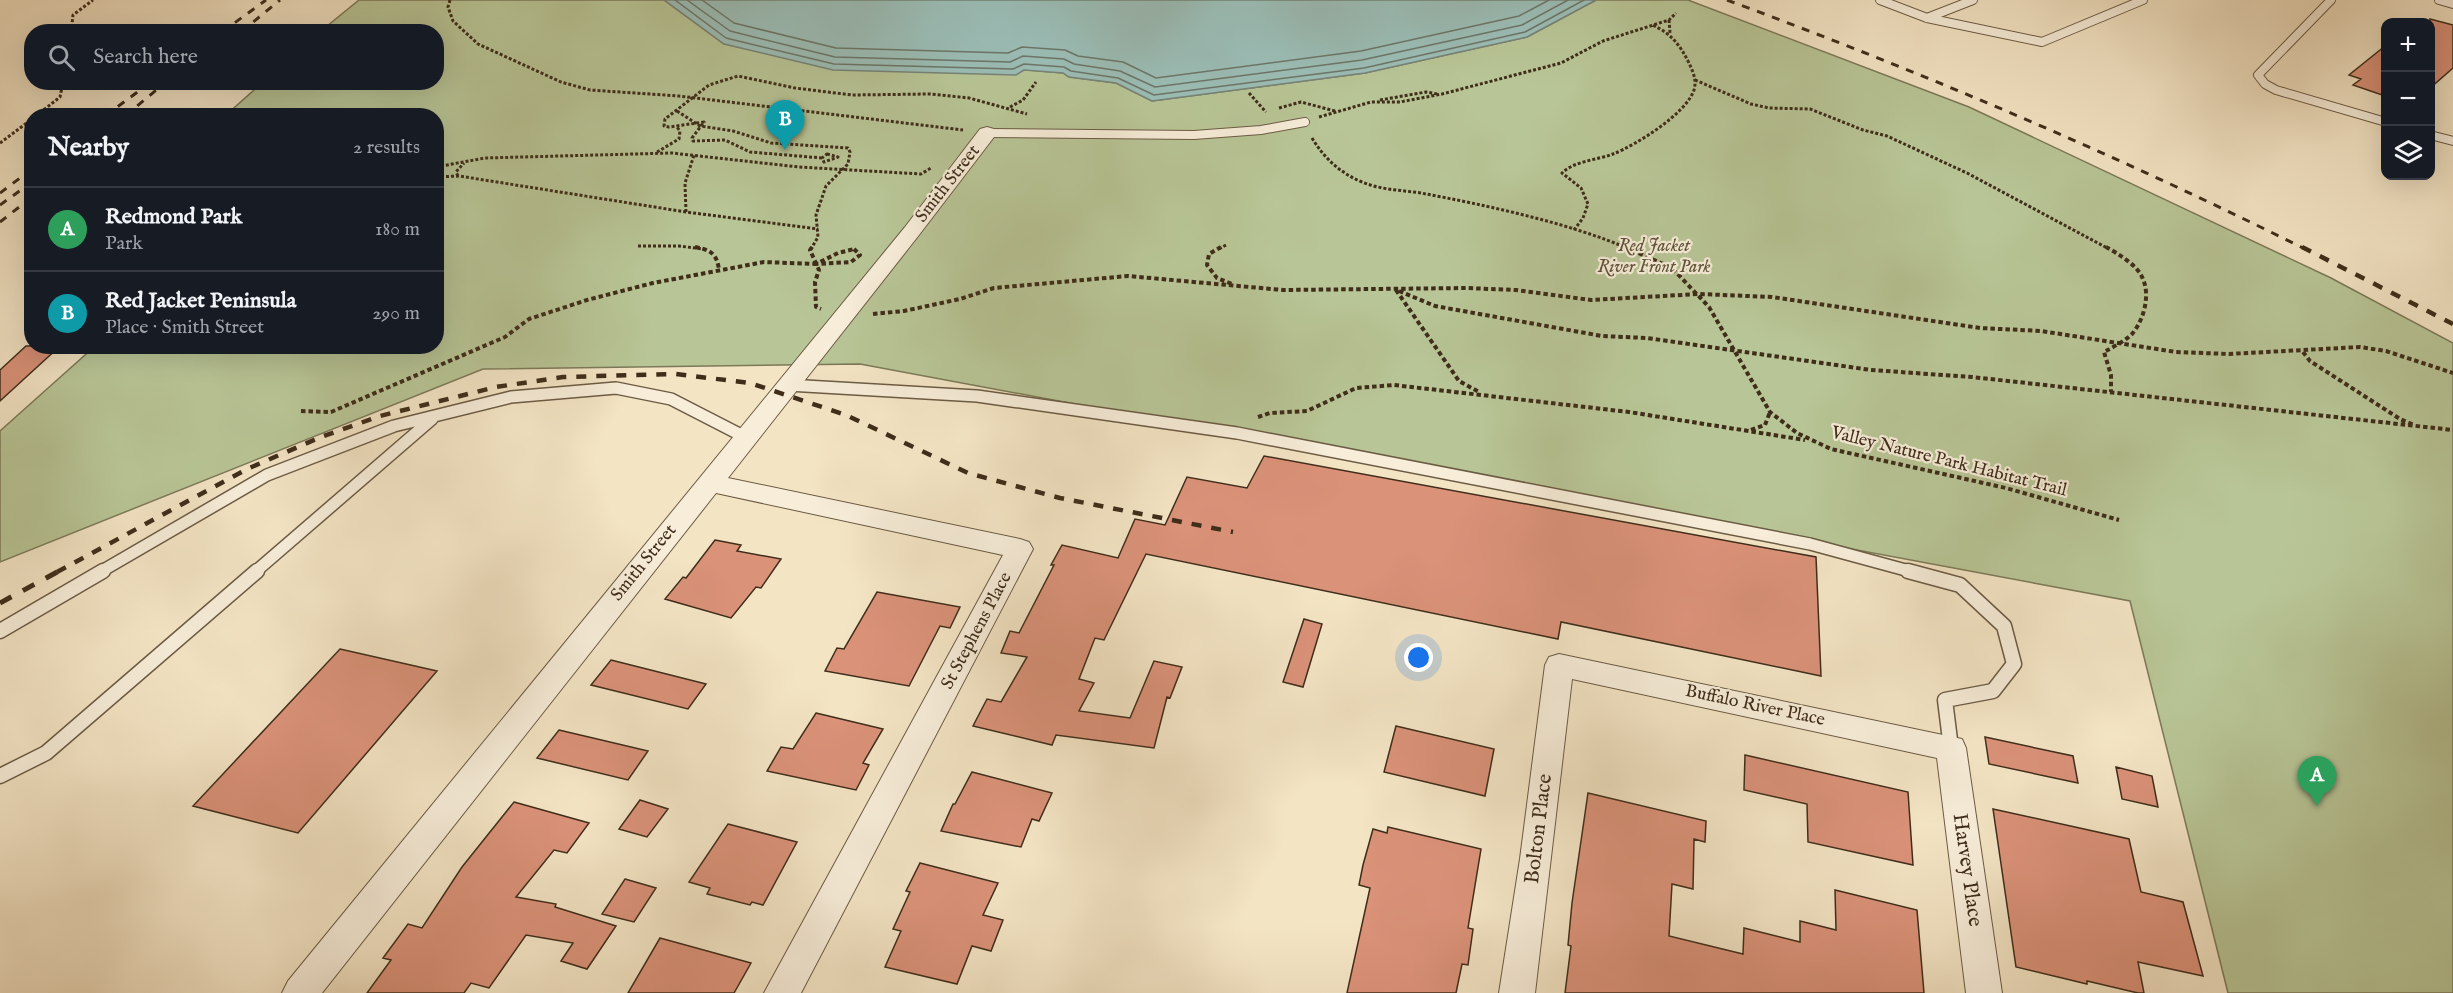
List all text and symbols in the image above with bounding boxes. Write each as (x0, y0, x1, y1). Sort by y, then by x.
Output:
map controls (2381, 18, 2435, 180)
button: + (2381, 18, 2435, 72)
search box (24, 24, 444, 90)
icon: search (45, 41, 78, 74)
text: Search here (93, 43, 198, 71)
button: − (2381, 72, 2435, 126)
pin: B (766, 100, 804, 150)
button: layers (2381, 126, 2435, 180)
text: Nearby (48, 131, 129, 164)
text: 2 results (353, 135, 420, 160)
street label: Smith Street (911, 141, 985, 227)
text: Redmond Park (105, 203, 242, 231)
text: A (61, 217, 74, 242)
text: 180 m (375, 217, 420, 242)
text: Park (105, 231, 143, 256)
park label: Red Jacket River Front Park (1597, 235, 1711, 279)
text: Red Jacket Peninsula (105, 287, 296, 315)
text: B (61, 301, 74, 326)
text: 290 m (372, 301, 420, 326)
text: Place · Smith Street (105, 315, 264, 340)
street label: Valley Nature Park Habitat Trail (1828, 421, 2069, 502)
street label: Smith Street (606, 520, 682, 606)
street label: St Stephens Place (936, 568, 1018, 694)
your location (1404, 643, 1433, 672)
street label: Buffalo River Place (1683, 680, 1827, 732)
pin: A (2298, 756, 2336, 806)
street label: Bolton Place (1519, 772, 1559, 886)
street label: Harvey Place (1946, 812, 1988, 929)

